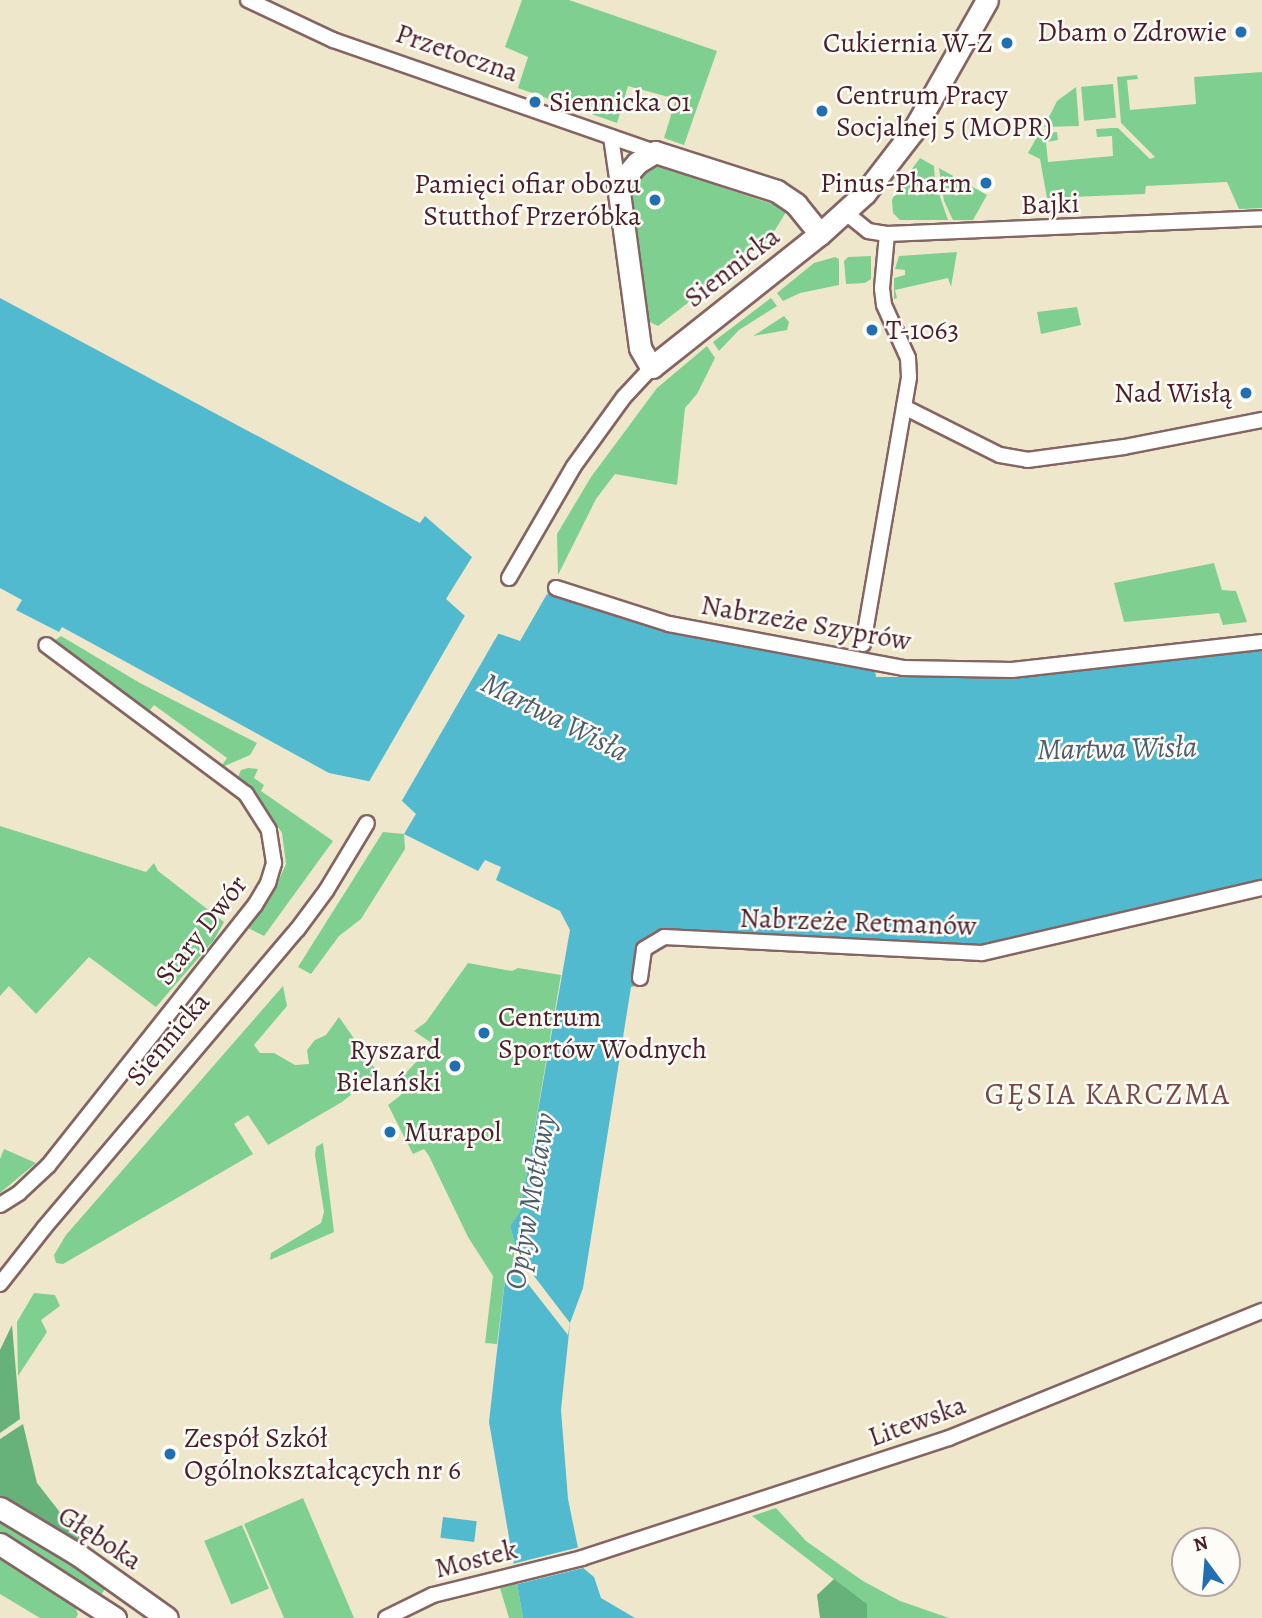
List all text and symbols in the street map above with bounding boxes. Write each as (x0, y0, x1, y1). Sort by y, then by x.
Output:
place label: Dbam o Zdrowie (1037, 15, 1227, 49)
street label: Przetoczna (391, 16, 523, 90)
marker: Dbam o Zdrowie (1233, 24, 1249, 40)
place label: Cukiernia W-Z (823, 26, 993, 60)
marker: Cukiernia W-Z (999, 35, 1015, 51)
place label: Centrum Pracy Socjalnej 5 (MOPR) (836, 78, 1052, 144)
place label: Siennicka 01 (549, 85, 691, 119)
marker: Siennicka 01 (527, 94, 543, 110)
marker: Centrum Pracy Socjalnej 5 (MOPR) (814, 103, 830, 119)
place label: Pinus-Pharm (820, 166, 972, 200)
place label: Pamięci ofiar obozu Stutthof Przeróbka (414, 167, 641, 233)
marker: Pinus-Pharm (978, 175, 994, 191)
street label: Bajki (1020, 186, 1080, 222)
marker: Pamięci ofiar obozu Stutthof Przeróbka (647, 192, 663, 208)
street label: Siennicka (678, 219, 786, 315)
place label: T-1063 (886, 313, 959, 347)
marker: T-1063 (864, 322, 880, 338)
place label: Nad Wisłą (1114, 376, 1232, 410)
marker: Nad Wisłą (1238, 385, 1254, 401)
street label: Nabrzeże Szyprów (698, 588, 914, 658)
water label: Martwa Wisła (476, 665, 634, 769)
water label: Martwa Wisła (1037, 729, 1197, 767)
street label: Stary Dwór (148, 868, 254, 992)
street label: Nabrzeże Retmanów (739, 901, 977, 943)
street label: Siennicka (119, 985, 217, 1093)
place label: Centrum Sportów Wodnych (498, 1000, 707, 1066)
marker: Centrum Sportów Wodnych (476, 1025, 492, 1041)
place label: Ryszard Bielański (335, 1033, 441, 1099)
marker: Ryszard Bielański (447, 1058, 463, 1074)
district label: GĘSIA KARCZMA (986, 1076, 1230, 1112)
water label: Opływ Motławy (497, 1110, 563, 1292)
place label: Murapol (404, 1115, 501, 1149)
marker: Murapol (382, 1124, 398, 1140)
street label: Litewska (864, 1388, 970, 1454)
place label: Zespół Szkół Ogólnokształcących nr 6 (184, 1421, 461, 1487)
marker: Zespół Szkół Ogólnokształcących nr 6 (162, 1446, 178, 1462)
street label: Głęboka (52, 1499, 148, 1577)
north arrow (1171, 1527, 1241, 1597)
text: N (1191, 1529, 1211, 1558)
street label: Mostek (431, 1533, 521, 1585)

